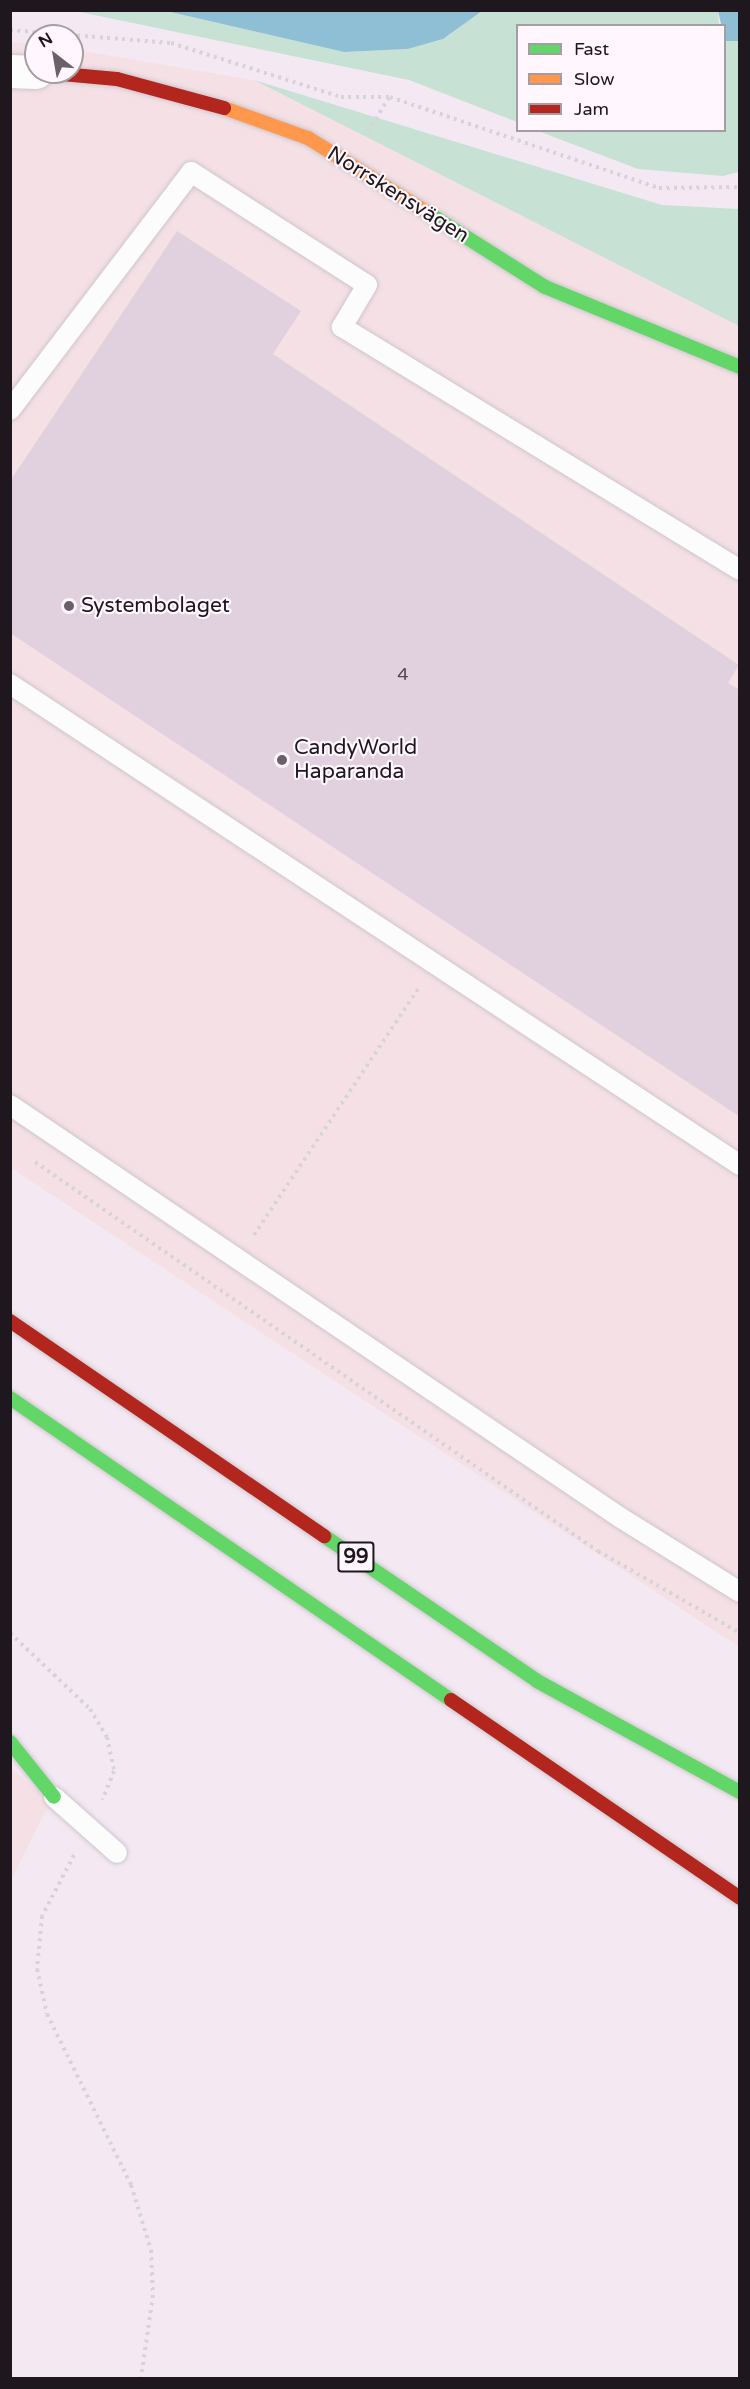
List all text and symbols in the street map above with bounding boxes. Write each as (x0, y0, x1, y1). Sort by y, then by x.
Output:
north arrow (24, 24, 84, 84)
legend (516, 24, 726, 132)
text: N (35, 28, 56, 52)
text: Fast (574, 38, 609, 60)
text: Slow (574, 68, 615, 90)
text: Jam (574, 98, 609, 120)
street label: Norrskensvägen (323, 141, 473, 249)
place label: Systembolaget (81, 593, 230, 619)
marker: Systembolaget (62, 599, 76, 613)
house number: 4 (397, 663, 409, 685)
place label: CandyWorld Haparanda (294, 735, 417, 785)
marker: CandyWorld Haparanda (275, 753, 289, 767)
road number: 99 (336, 1540, 376, 1574)

